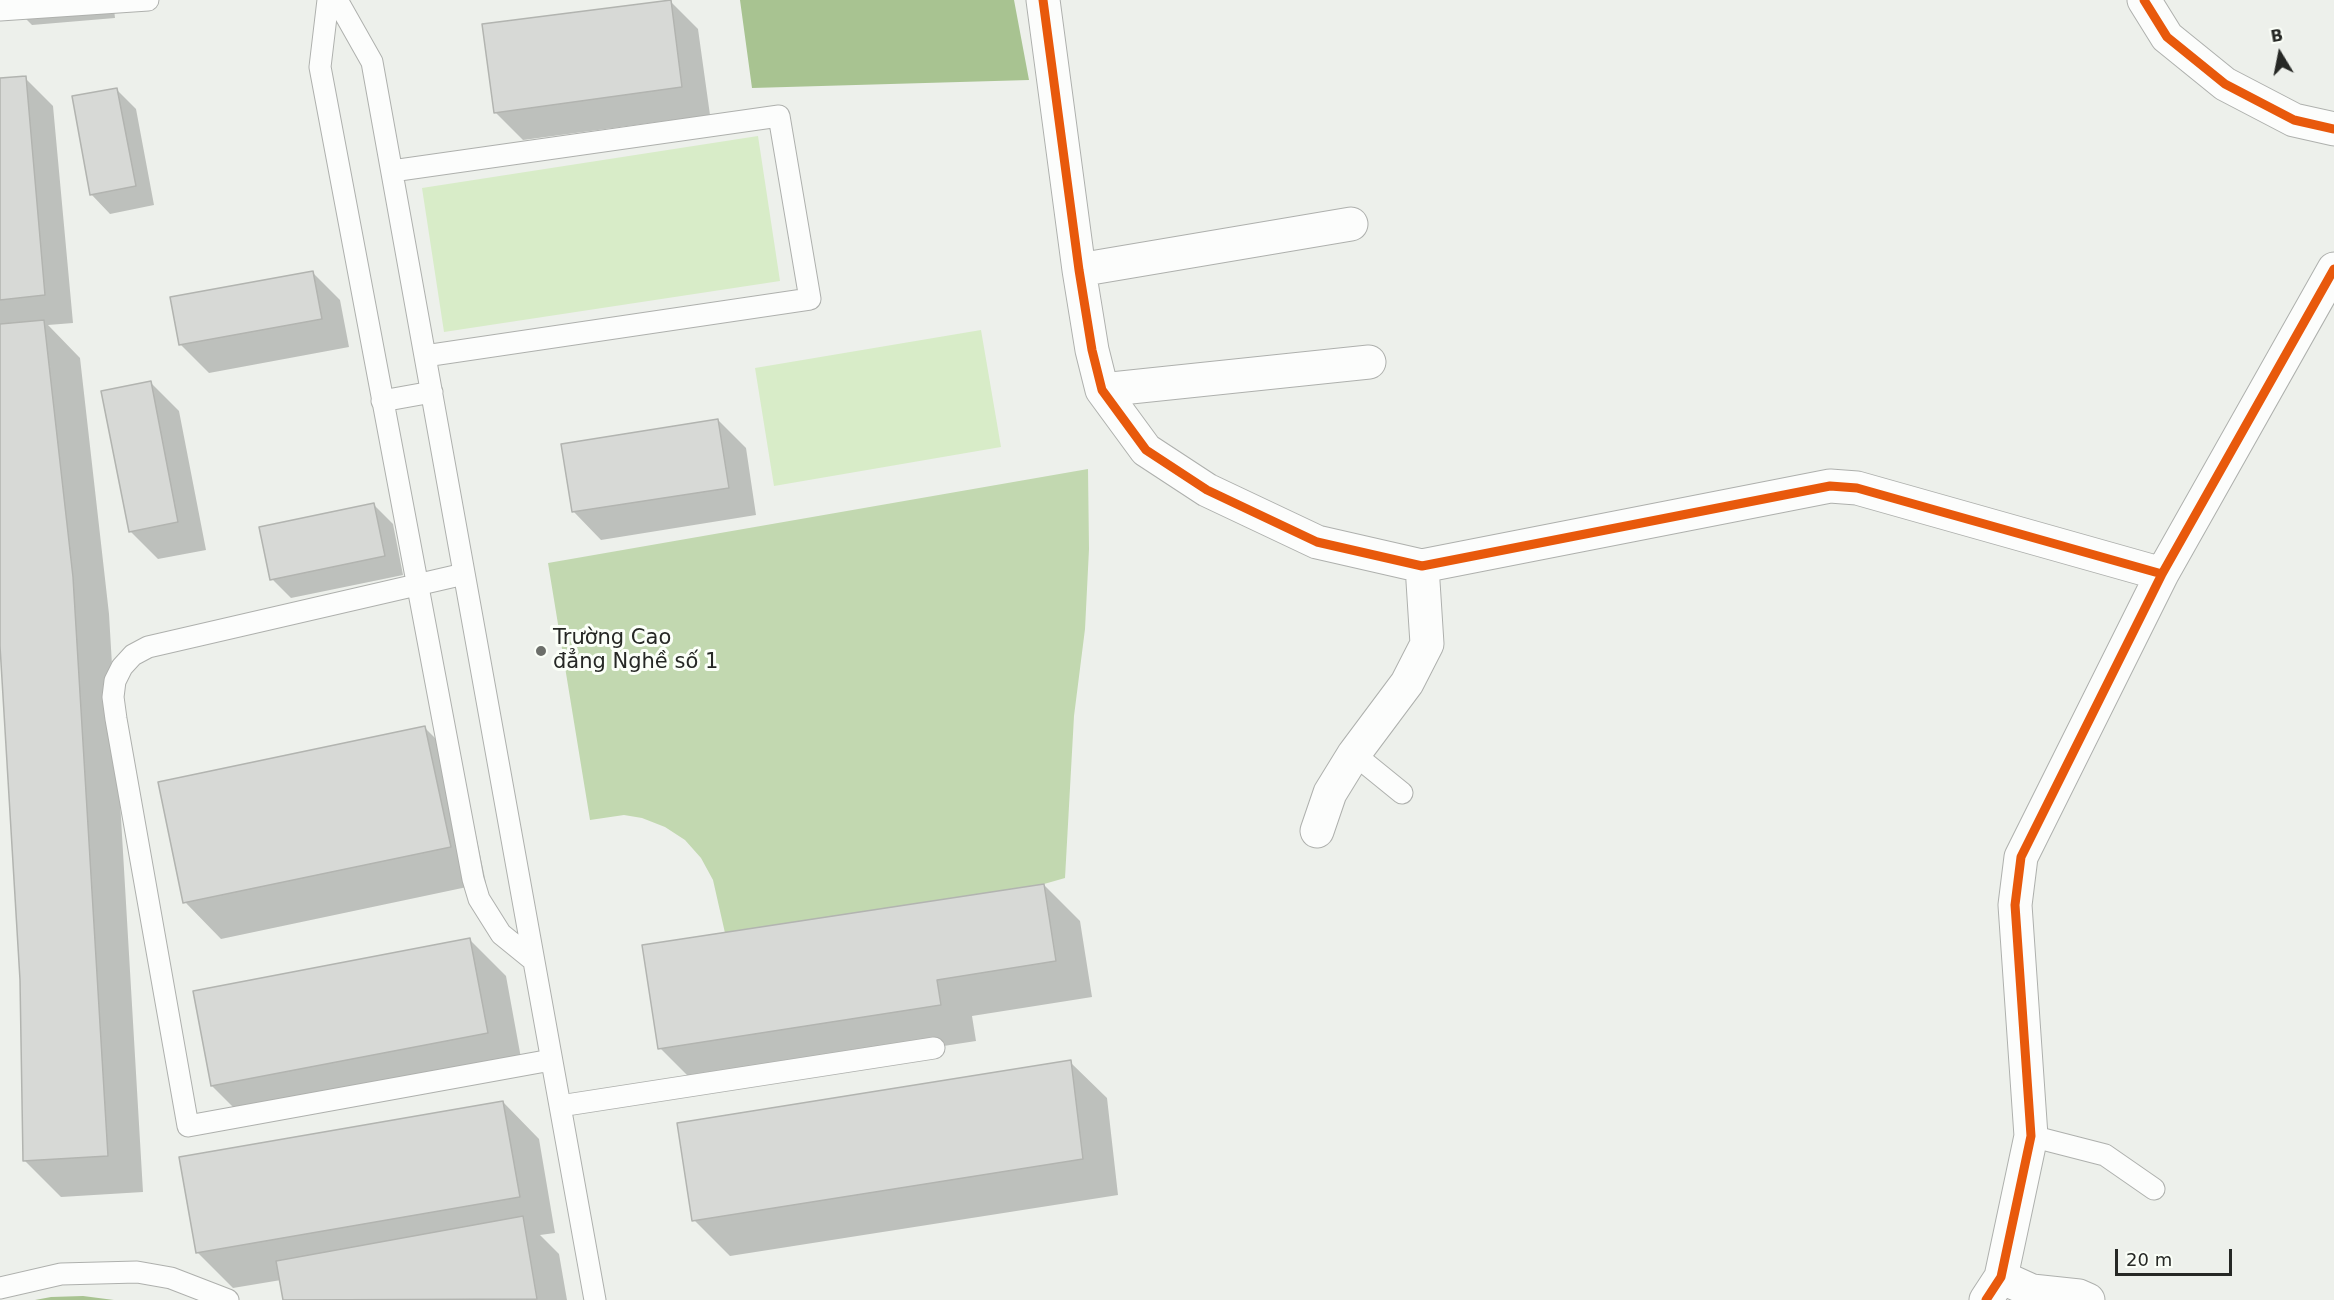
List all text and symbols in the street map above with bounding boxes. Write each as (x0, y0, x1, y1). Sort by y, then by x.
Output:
north arrow (2250, 24, 2310, 84)
text: B (2269, 25, 2284, 46)
place label: Trường Cao đẳng Nghề số 1 (553, 626, 718, 676)
marker: Trường Cao đẳng Nghề số 1 (534, 644, 548, 658)
scale bar (2118, 1237, 2235, 1275)
text: 20 m (2126, 1249, 2172, 1270)

